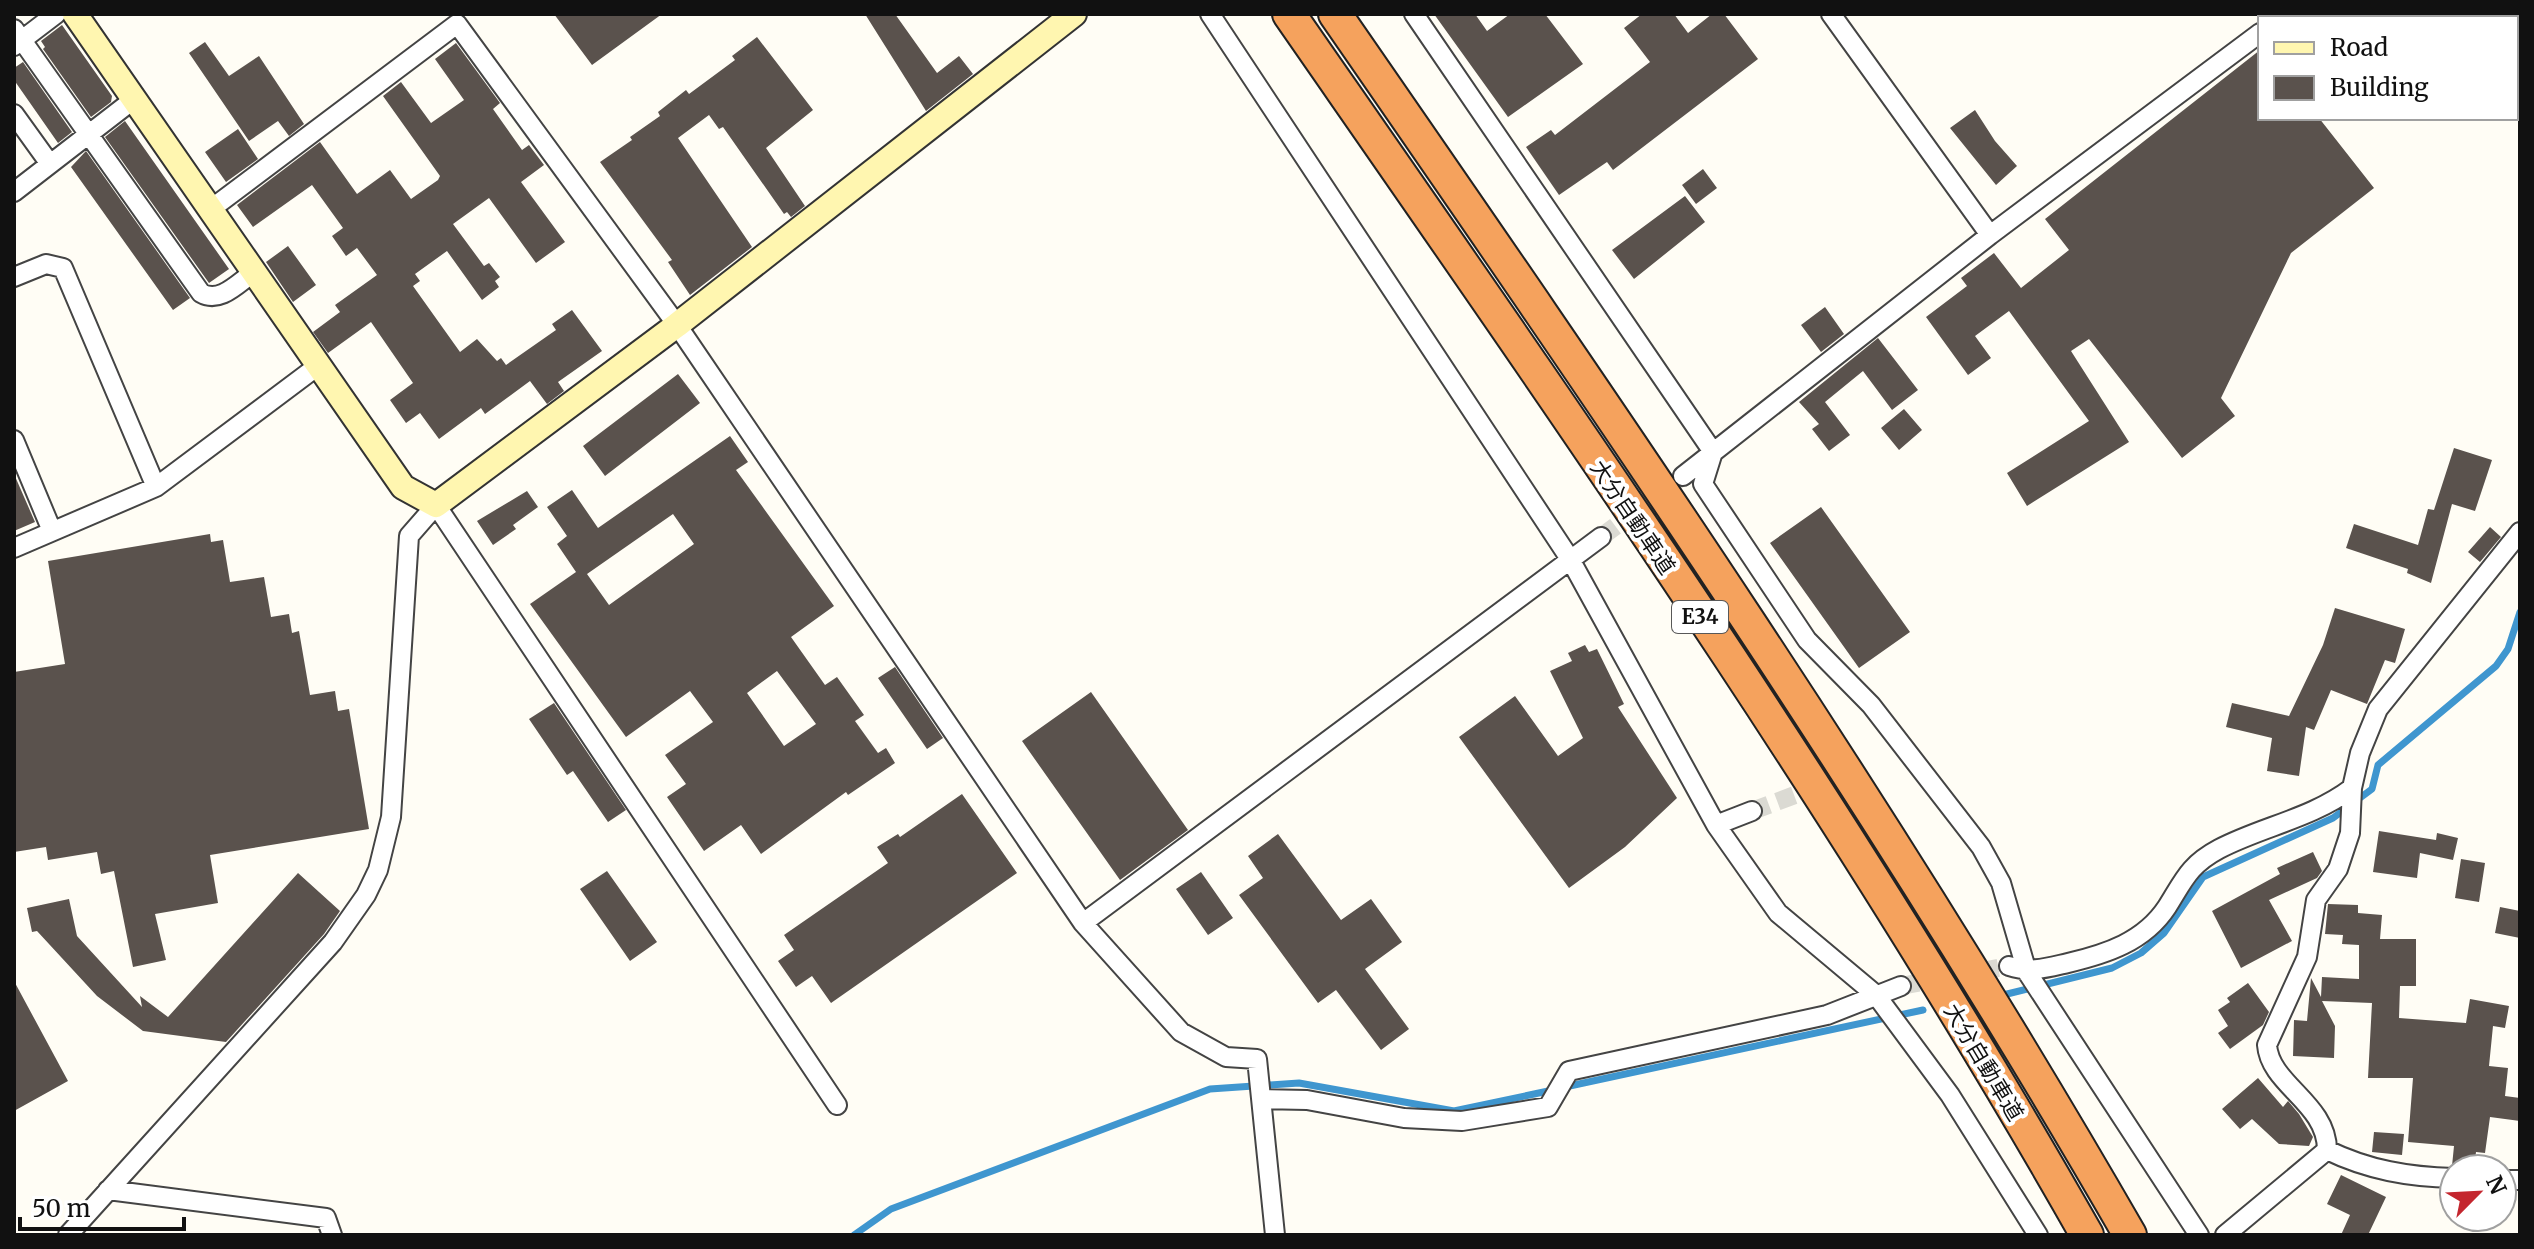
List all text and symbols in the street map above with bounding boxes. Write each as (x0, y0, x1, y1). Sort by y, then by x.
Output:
legend (2258, 16, 2518, 120)
text: Road (2330, 32, 2388, 63)
text: Building (2330, 72, 2429, 103)
street label: 大分自動車道 (1584, 454, 1682, 580)
road number: E34 (1672, 601, 1728, 633)
street label: 大分自動車道 (1938, 998, 2030, 1126)
north arrow (2438, 1153, 2518, 1233)
text: N (2480, 1171, 2513, 1199)
scale bar (20, 1181, 184, 1231)
text: 50 m (32, 1193, 91, 1224)

